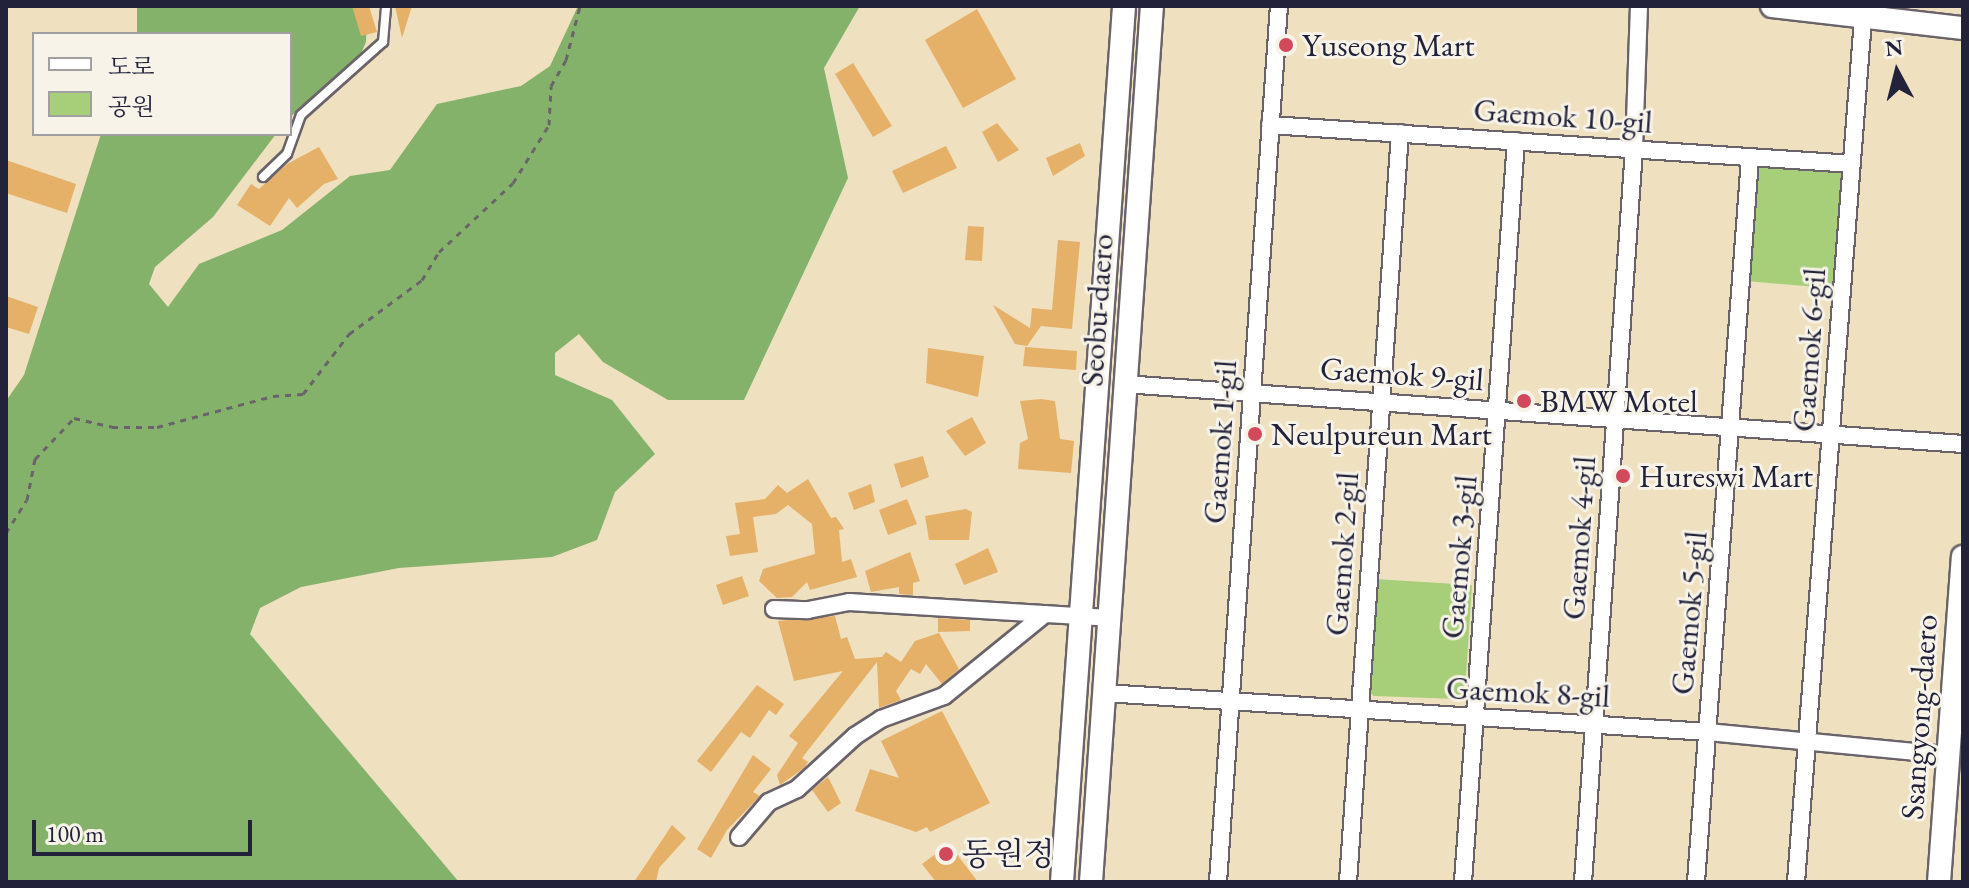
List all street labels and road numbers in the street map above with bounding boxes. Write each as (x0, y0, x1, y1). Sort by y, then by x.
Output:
street label: Gaemok 10-gil (1472, 91, 1654, 141)
street label: Seobu-daero (1073, 232, 1121, 388)
street label: Gaemok 6-gil (1784, 267, 1834, 433)
street label: Gaemok 9-gil (1319, 349, 1485, 399)
street label: Gaemok 1-gil (1195, 359, 1245, 525)
street label: Gaemok 4-gil (1554, 455, 1604, 621)
street label: Gaemok 2-gil (1317, 471, 1367, 637)
street label: Gaemok 3-gil (1433, 474, 1485, 640)
street label: Gaemok 5-gil (1663, 530, 1715, 696)
street label: Ssangyong-daero (1893, 613, 1945, 821)
street label: Gaemok 8-gil (1445, 669, 1611, 715)

